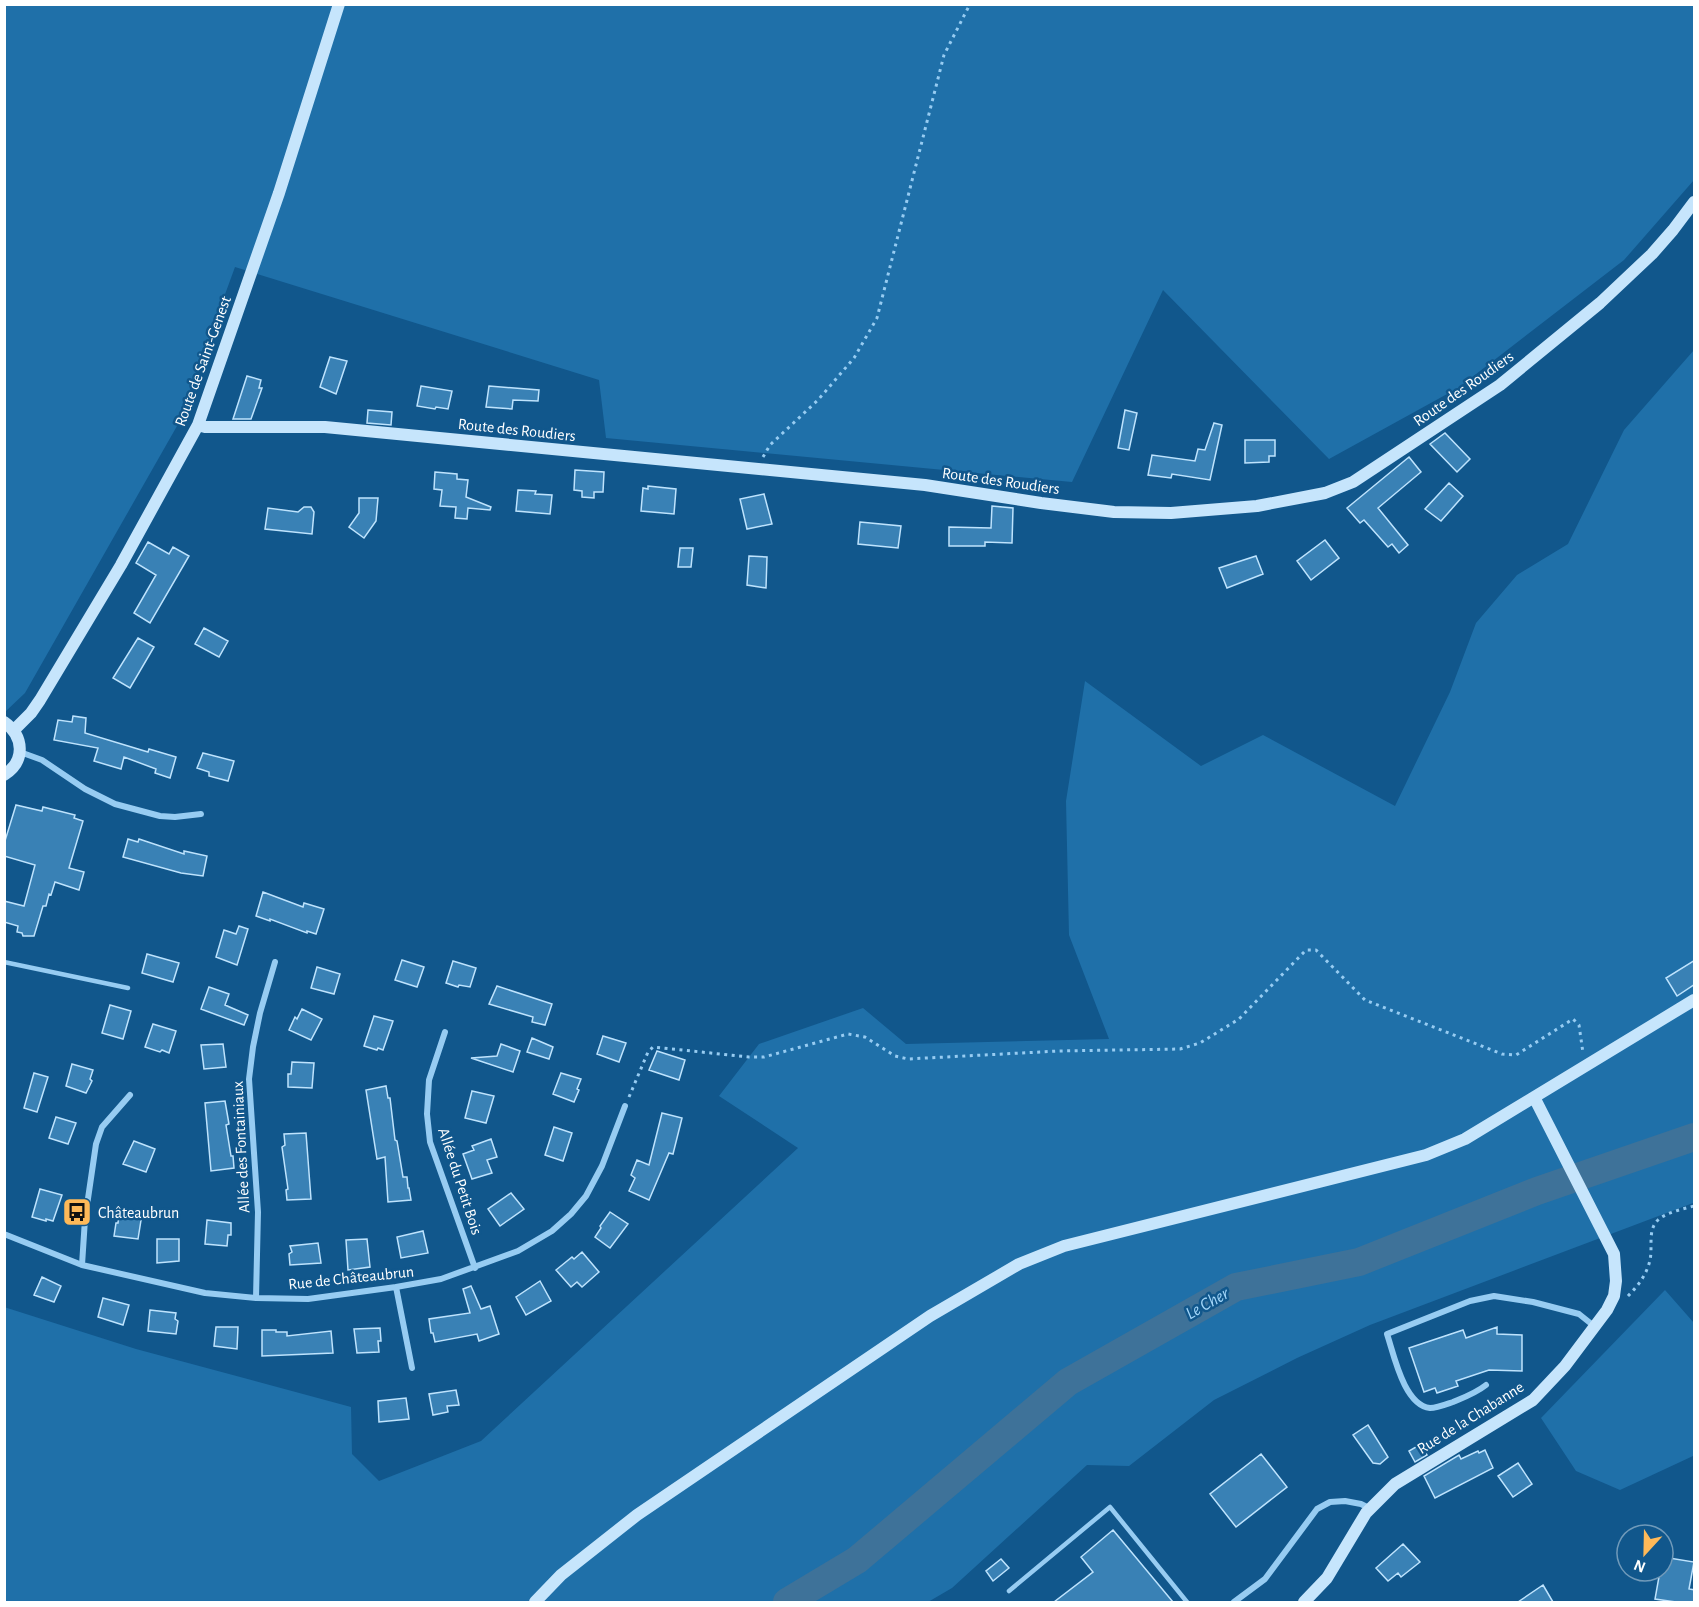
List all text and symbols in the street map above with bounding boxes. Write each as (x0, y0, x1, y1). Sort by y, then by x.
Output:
street label: Route de Saint-Genest (172, 294, 234, 429)
street label: Route des Roudiers (1411, 348, 1517, 429)
street label: Route des Roudiers (457, 416, 577, 444)
street label: Route des Roudiers (941, 465, 1061, 497)
street label: Allée des Fontainiaux (230, 1081, 252, 1213)
street label: Allée du Petit Bois (435, 1126, 485, 1237)
bus stop icon: Châteaubrun (61, 1196, 93, 1228)
place label: Châteaubrun (98, 1205, 179, 1221)
street label: Rue de Châteaubrun (287, 1263, 415, 1293)
water label: Le Cher (1183, 1284, 1233, 1323)
street label: Rue de la Chabanne (1414, 1379, 1527, 1457)
north arrow (1615, 1523, 1675, 1583)
text: N (1632, 1556, 1648, 1575)

